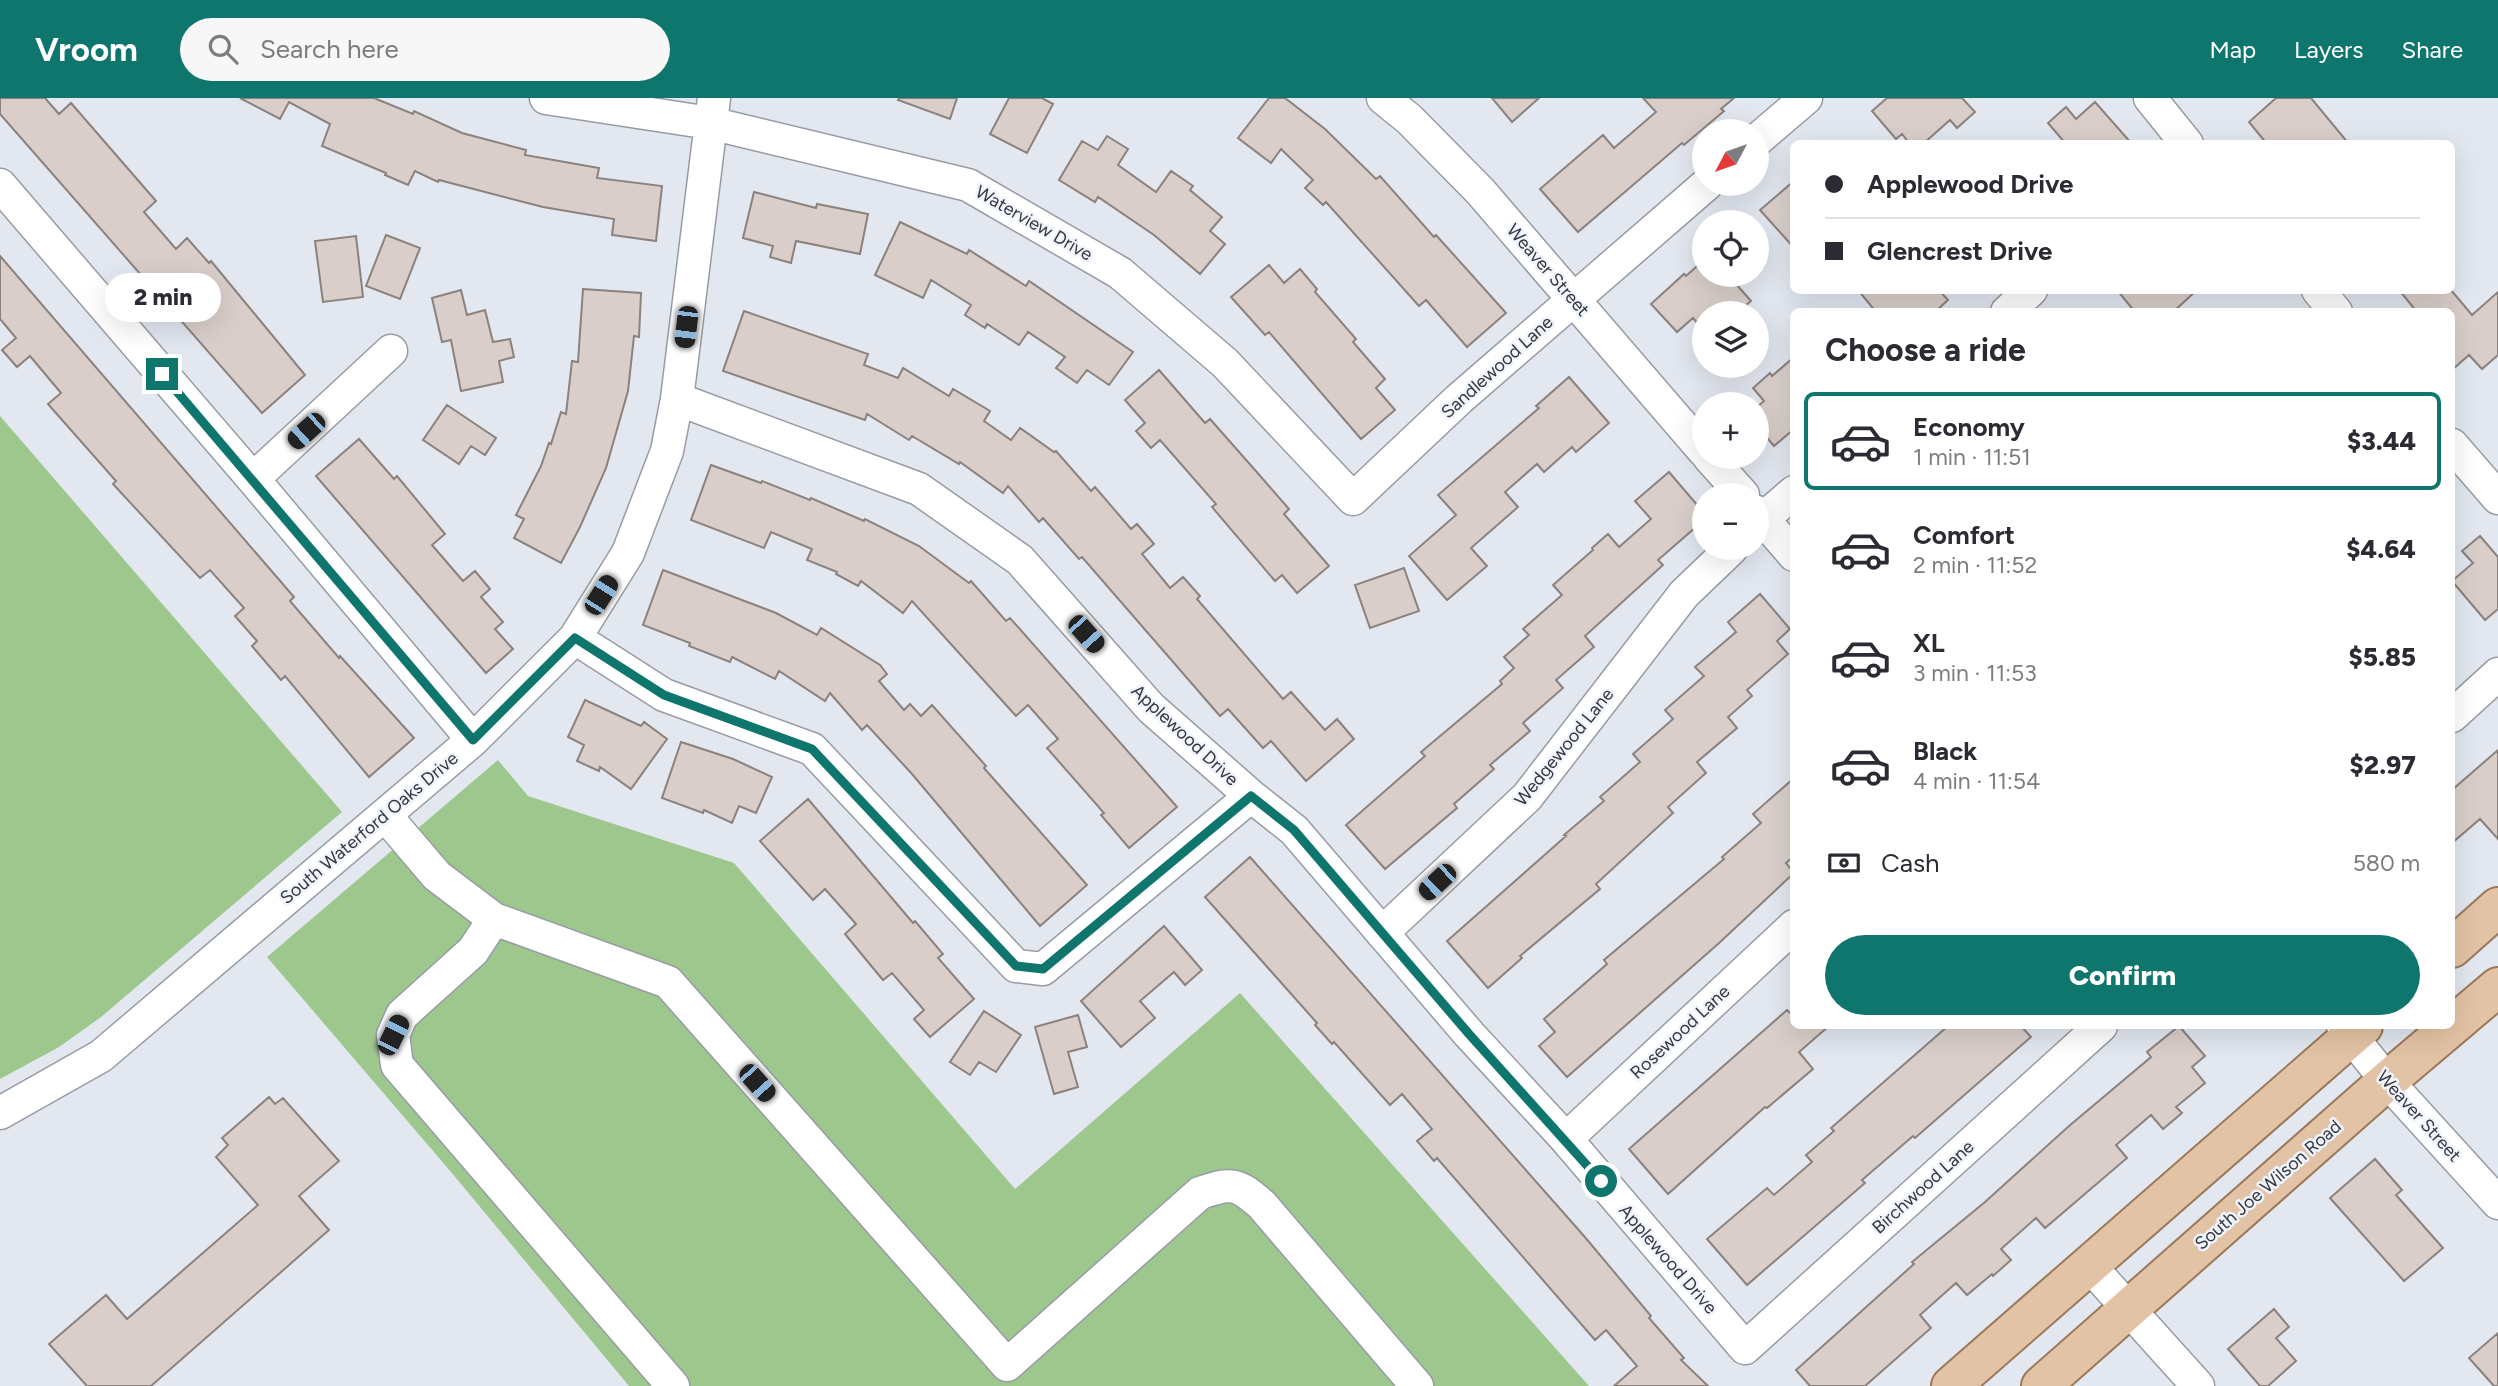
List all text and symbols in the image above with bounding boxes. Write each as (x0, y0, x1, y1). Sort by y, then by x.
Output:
search box (180, 18, 670, 81)
text: Vroom (35, 30, 138, 69)
icon: search (204, 30, 242, 68)
text: Search here (260, 33, 399, 65)
text: Map (2209, 35, 2256, 64)
text: Layers (2294, 35, 2363, 64)
text: Share (2401, 35, 2463, 64)
north arrow (1692, 119, 1769, 196)
map controls (1692, 119, 1769, 560)
text: Applewood Drive (1867, 168, 2074, 200)
street label: Waterview Drive (971, 181, 1097, 266)
button: locate (1692, 210, 1769, 287)
street label: Weaver Street (1502, 219, 1594, 321)
text: Glencrest Drive (1867, 235, 2052, 267)
callout: 2 min (104, 272, 220, 322)
text: 2 min (134, 283, 192, 311)
button: layers (1692, 301, 1769, 378)
car (674, 305, 699, 349)
street label: Sandlewood Lane (1437, 311, 1557, 423)
text: Choose a ride (1825, 331, 2026, 369)
route end (146, 358, 178, 390)
button: + (1692, 392, 1769, 469)
car (284, 409, 329, 453)
icon: car (1829, 410, 1892, 473)
text: Economy (1913, 411, 2025, 443)
text: $3.44 (2347, 425, 2416, 457)
text: 1 min · 11:51 (1913, 443, 2031, 471)
button: − (1692, 483, 1769, 560)
icon: car (1829, 518, 1892, 581)
text: Comfort (1913, 519, 2015, 551)
text: $4.64 (2346, 533, 2416, 565)
text: 2 min · 11:52 (1913, 551, 2037, 579)
car (581, 572, 622, 618)
car (1065, 611, 1108, 657)
icon: car (1829, 626, 1892, 689)
text: XL (1913, 627, 1945, 659)
text: $5.85 (2349, 641, 2416, 673)
text: 3 min · 11:53 (1913, 659, 2037, 687)
street label: Applewood Drive (1127, 680, 1243, 790)
street label: Wedgewood Lane (1510, 683, 1618, 810)
icon: car (1829, 734, 1892, 797)
text: Black (1913, 735, 1977, 767)
street label: South Waterford Oaks Drive (275, 747, 463, 909)
text: $2.97 (2350, 749, 2416, 781)
text: 4 min · 11:54 (1913, 767, 2040, 795)
icon: cash (1825, 844, 1863, 882)
text: Cash (1881, 847, 1940, 879)
text: 580 m (2353, 849, 2420, 877)
car (1415, 860, 1460, 904)
button: Confirm (1825, 935, 2420, 1015)
street label: Rosewood Lane (1626, 980, 1734, 1084)
car (375, 1012, 412, 1058)
car (736, 1060, 779, 1106)
street label: Weaver Street (2372, 1066, 2466, 1166)
street label: South Joe Wilson Road (2190, 1115, 2346, 1255)
street label: Birchwood Lane (1868, 1136, 1978, 1238)
route start (1585, 1165, 1617, 1197)
street label: Applewood Drive (1614, 1200, 1722, 1319)

